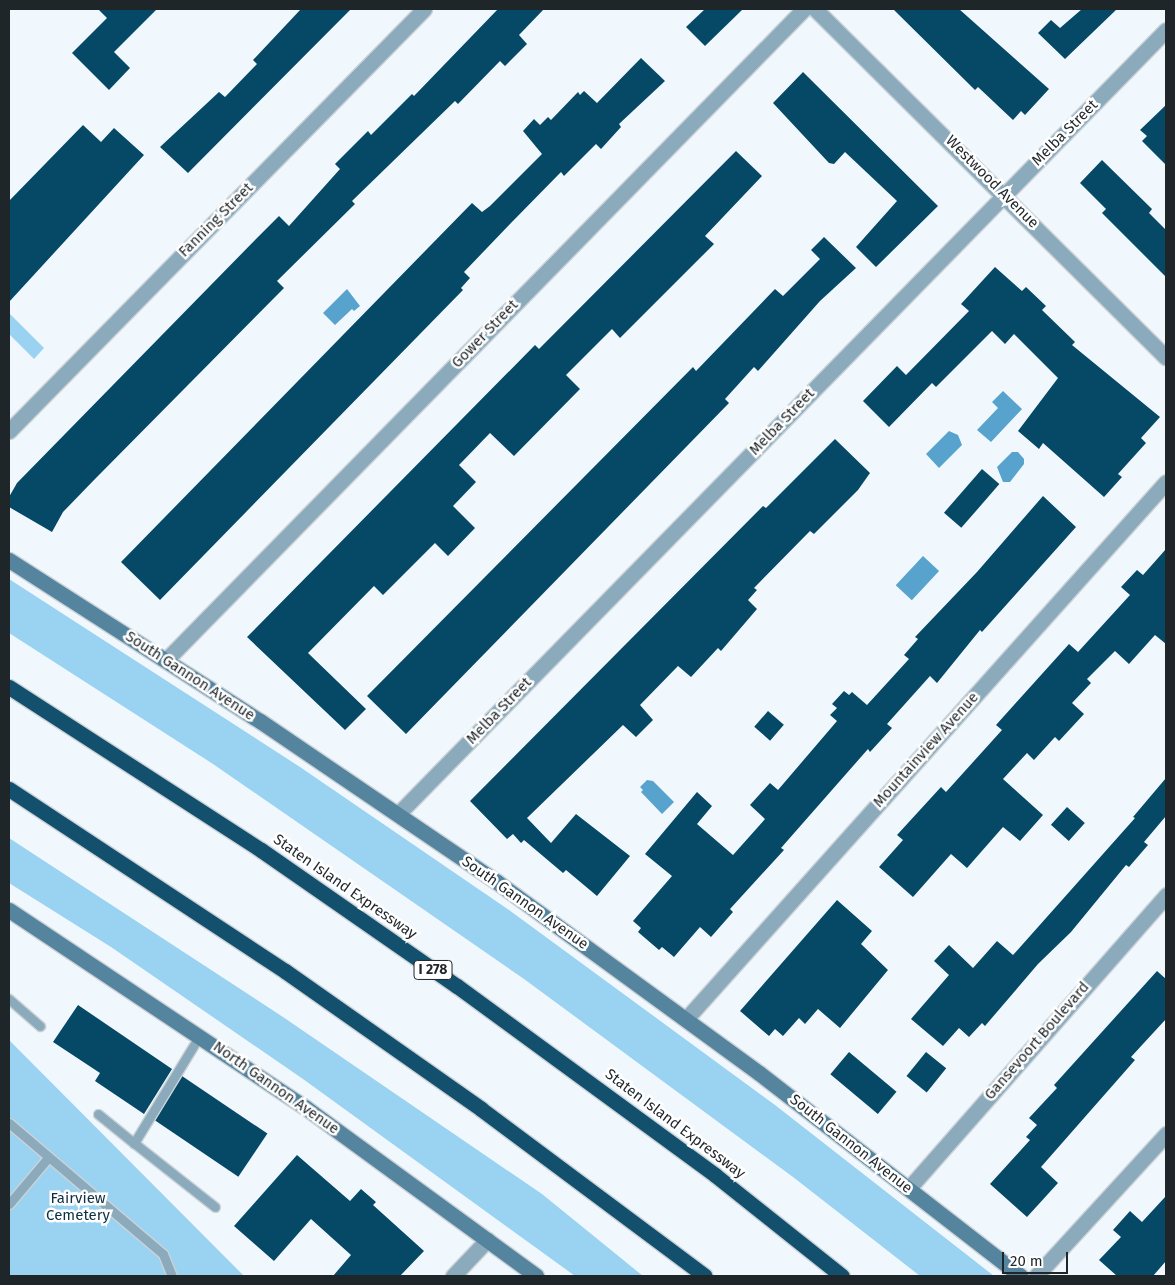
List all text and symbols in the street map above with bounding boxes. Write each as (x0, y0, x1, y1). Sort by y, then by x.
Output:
street label: Melba Street (1028, 96, 1102, 170)
street label: Westwood Avenue (942, 132, 1042, 232)
street label: Fanning Street (175, 179, 257, 261)
street label: Gower Street (448, 296, 522, 372)
street label: Melba Street (746, 385, 818, 459)
street label: South Gannon Avenue (122, 628, 258, 724)
street label: Melba Street (463, 674, 535, 748)
street label: Mountainview Avenue (870, 689, 982, 811)
street label: Staten Island Expressway (270, 831, 420, 943)
street label: South Gannon Avenue (458, 853, 592, 953)
road number: I 278 (413, 958, 453, 982)
street label: Gansevoort Boulevard (981, 978, 1093, 1104)
street label: North Gannon Avenue (210, 1038, 342, 1138)
street label: Staten Island Expressway (601, 1065, 749, 1183)
street label: South Gannon Avenue (786, 1091, 916, 1197)
park label: Fairview Cemetery (46, 1189, 110, 1224)
scale bar (1005, 1242, 1071, 1274)
text: 20 m (1010, 1252, 1043, 1270)

